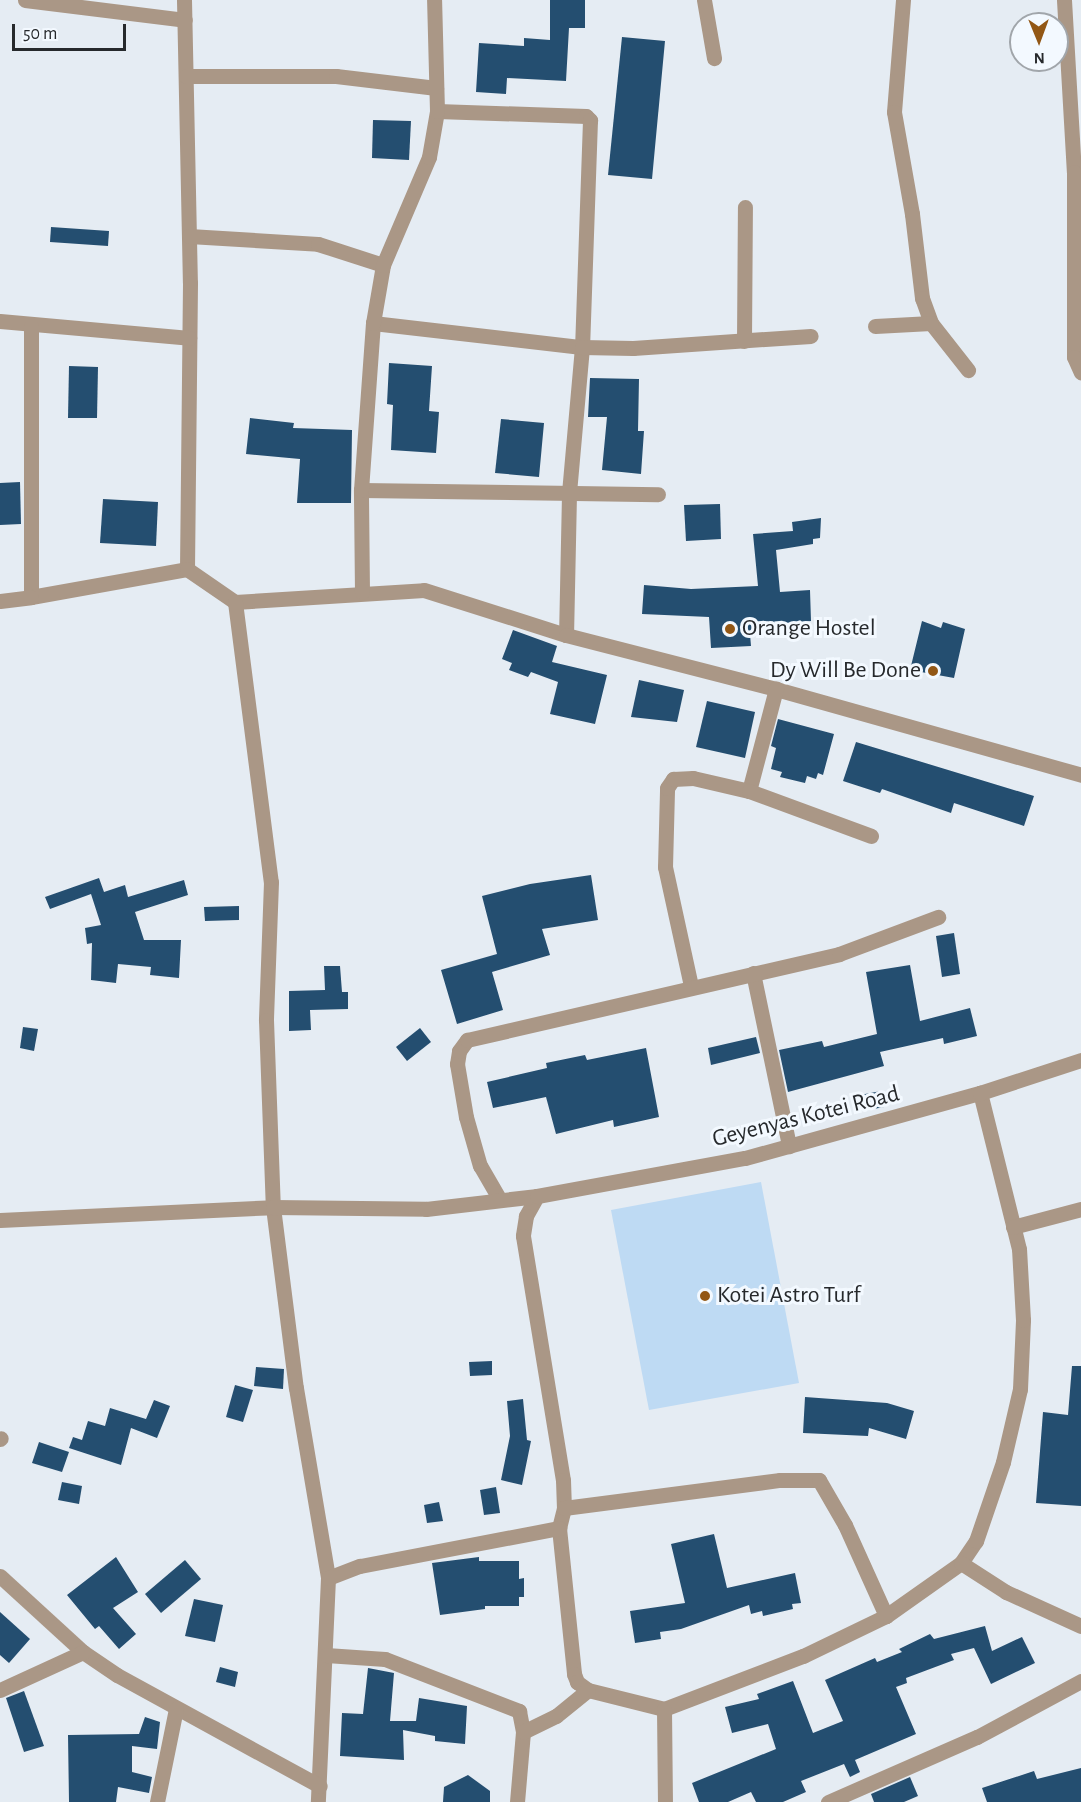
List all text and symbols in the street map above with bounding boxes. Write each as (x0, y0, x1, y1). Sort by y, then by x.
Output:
scale bar (15, 12, 129, 50)
north arrow (1009, 12, 1069, 72)
text: 50 m (23, 25, 57, 43)
text: N (1034, 50, 1045, 66)
place label: Orange Hostel (742, 615, 876, 643)
marker: Orange Hostel (723, 622, 737, 636)
place label: Dy Will Be Done (770, 657, 921, 685)
marker: Dy Will Be Done (926, 664, 940, 678)
street label: Geyenyas Kotei Road (709, 1080, 903, 1154)
place label: Kotei Astro Turf (717, 1282, 860, 1310)
marker: Kotei Astro Turf (698, 1289, 712, 1303)

